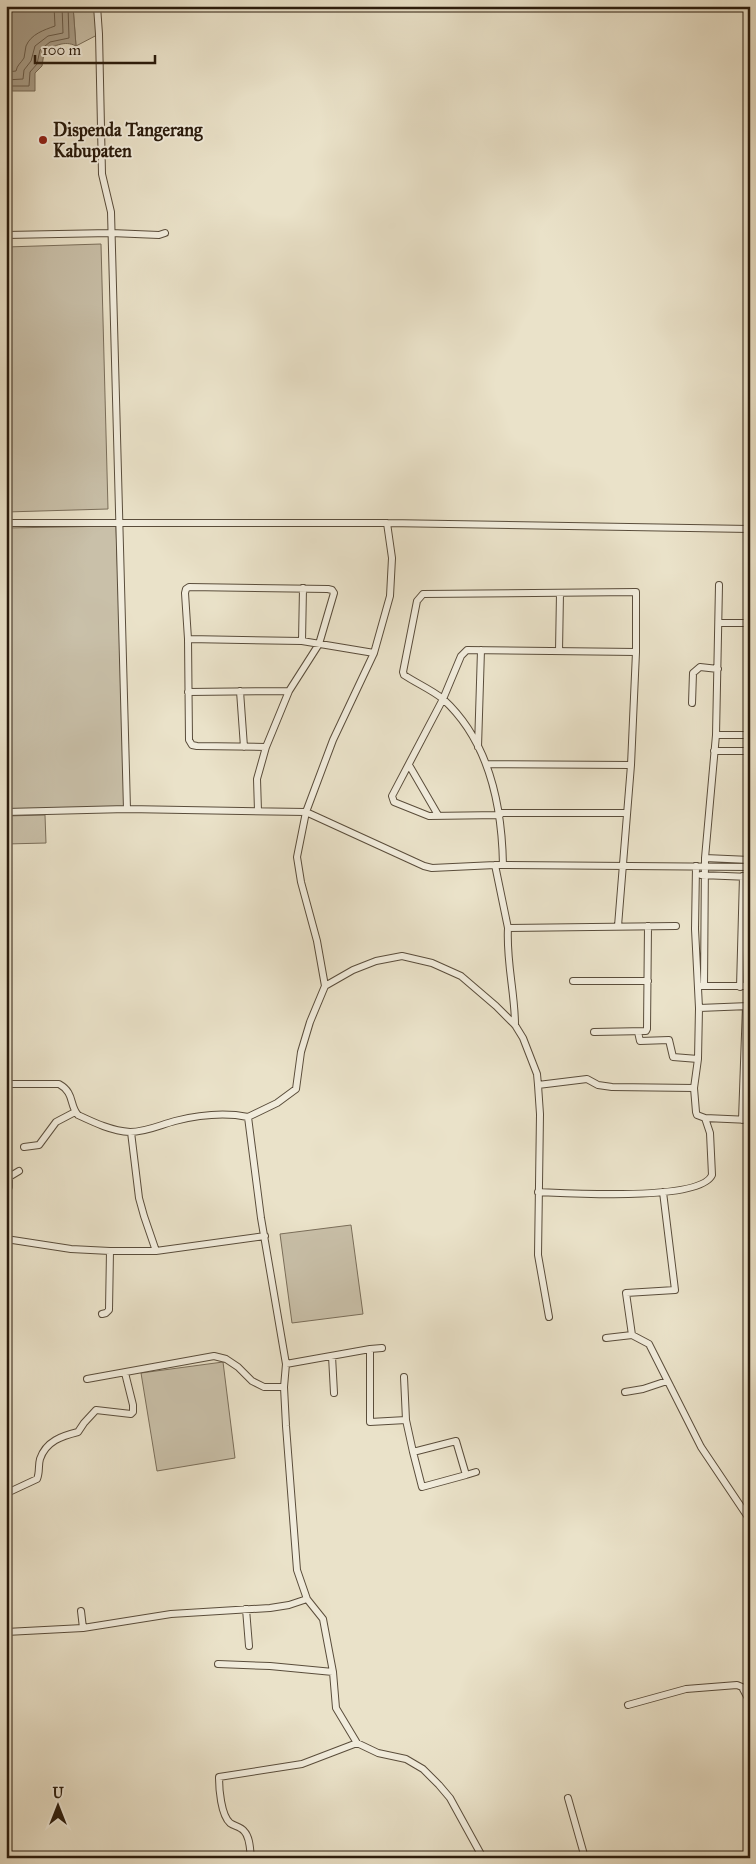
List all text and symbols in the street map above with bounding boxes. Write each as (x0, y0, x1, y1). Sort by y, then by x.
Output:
scale bar (35, 32, 155, 64)
text: 100 m (42, 41, 82, 59)
place label: Dispenda Tangerang Kabupaten (53, 119, 203, 163)
marker: Dispenda Tangerang Kabupaten (37, 134, 49, 146)
north arrow (32, 1782, 82, 1832)
text: U (52, 1785, 64, 1802)

